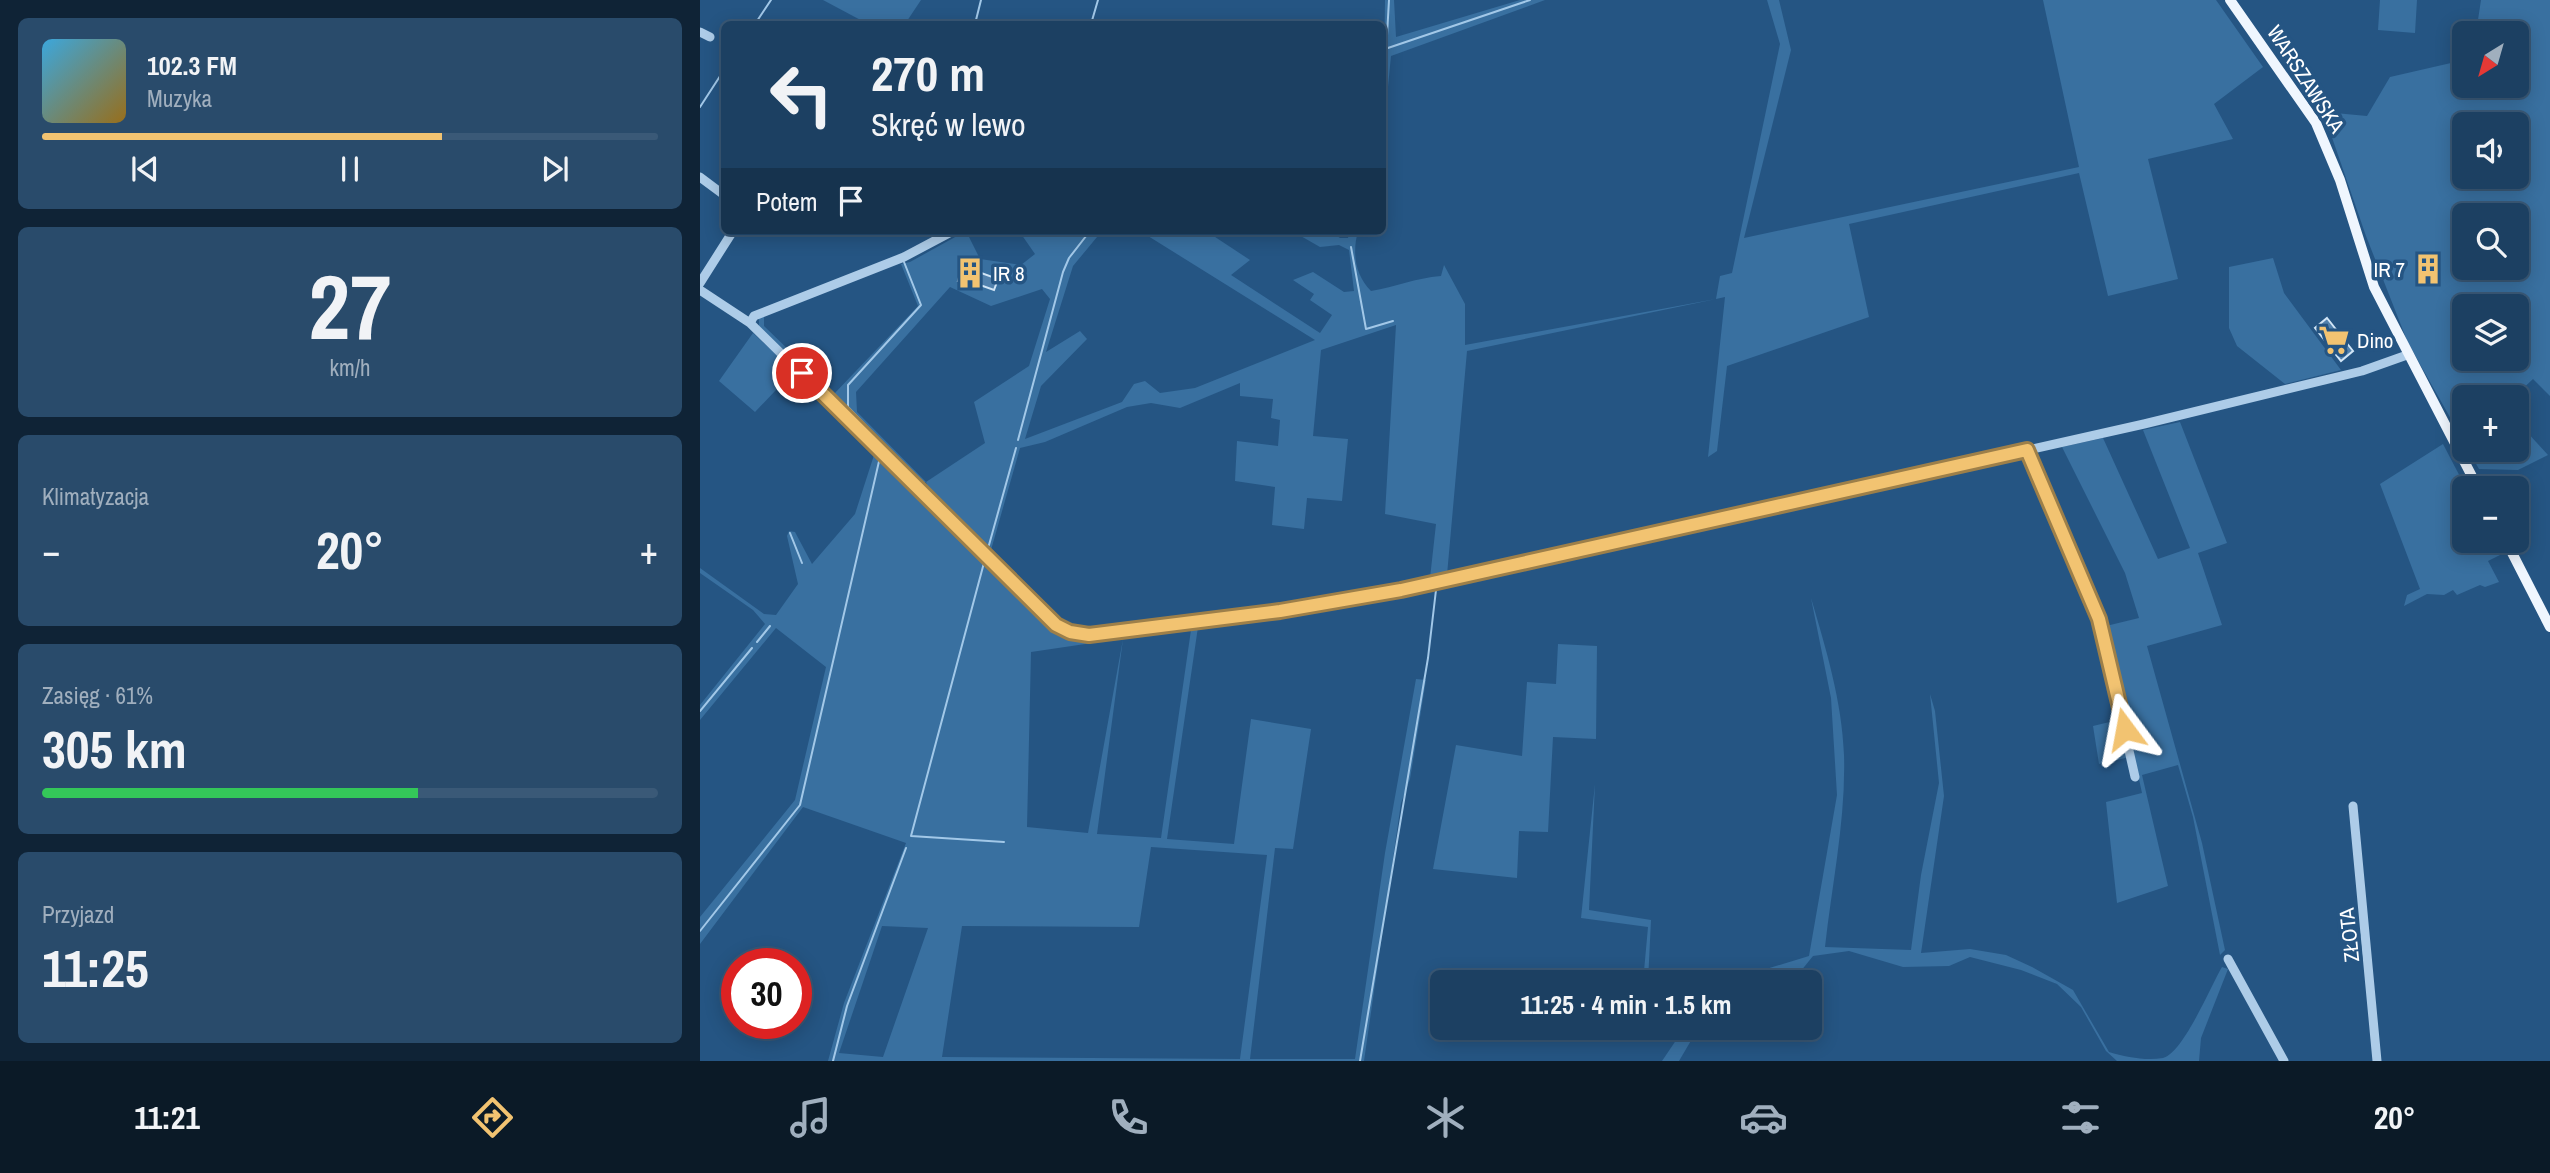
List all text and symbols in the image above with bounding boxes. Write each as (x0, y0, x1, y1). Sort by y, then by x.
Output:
street label: WARSZAWSKA (2260, 19, 2352, 139)
north arrow (2452, 21, 2529, 98)
map controls (2452, 21, 2529, 553)
text: 270 m (871, 40, 985, 106)
text: 102.3 FM (147, 48, 237, 83)
icon: left (756, 49, 847, 140)
text: Muzyka (147, 83, 212, 114)
text: Skręć w lewo (871, 103, 1026, 146)
button: sound (2452, 112, 2529, 189)
icon: previous (126, 150, 164, 188)
icon: pause (331, 150, 369, 188)
icon: next (536, 150, 574, 188)
icon: arrive (832, 182, 870, 220)
text: Potem (756, 184, 818, 219)
button: search (2452, 203, 2529, 280)
text: 27 (309, 245, 392, 367)
building icon: IR 7 (2411, 252, 2445, 286)
place label: IR 7 (2373, 255, 2405, 284)
building icon: IR 8 (953, 256, 987, 290)
place label: IR 8 (993, 259, 1025, 288)
button: layers (2452, 294, 2529, 371)
supermarket icon: Dino (2317, 323, 2351, 357)
place label: Dino (2357, 326, 2393, 355)
pin (772, 343, 832, 403)
text: km/h (330, 352, 370, 383)
icon: arrive (783, 354, 821, 392)
button: + (2452, 385, 2529, 462)
button: − (2452, 476, 2529, 553)
text: Klimatyzacja (42, 481, 149, 512)
text: 20° (316, 515, 384, 585)
text: − (42, 525, 60, 576)
text: + (640, 525, 658, 576)
text: Zasięg · 61% (42, 680, 153, 711)
position arrow (2088, 692, 2162, 766)
text: 305 km (42, 714, 187, 784)
text: Przyjazd (42, 899, 114, 930)
street label: ZŁOTA (2332, 906, 2366, 963)
text: 11:25 (42, 933, 149, 1003)
speed limit sign: 30 (721, 948, 812, 1039)
text: 11:25 · 4 min · 1.5 km (1521, 987, 1732, 1022)
icon: directions (468, 1093, 517, 1142)
icon: music (786, 1093, 835, 1142)
icon: phone (1104, 1093, 1153, 1142)
icon: climate (1421, 1093, 1470, 1142)
icon: car (1739, 1093, 1788, 1142)
icon: filters (2056, 1093, 2105, 1142)
text: 11:21 (134, 1096, 200, 1139)
text: 20° (2374, 1096, 2416, 1139)

